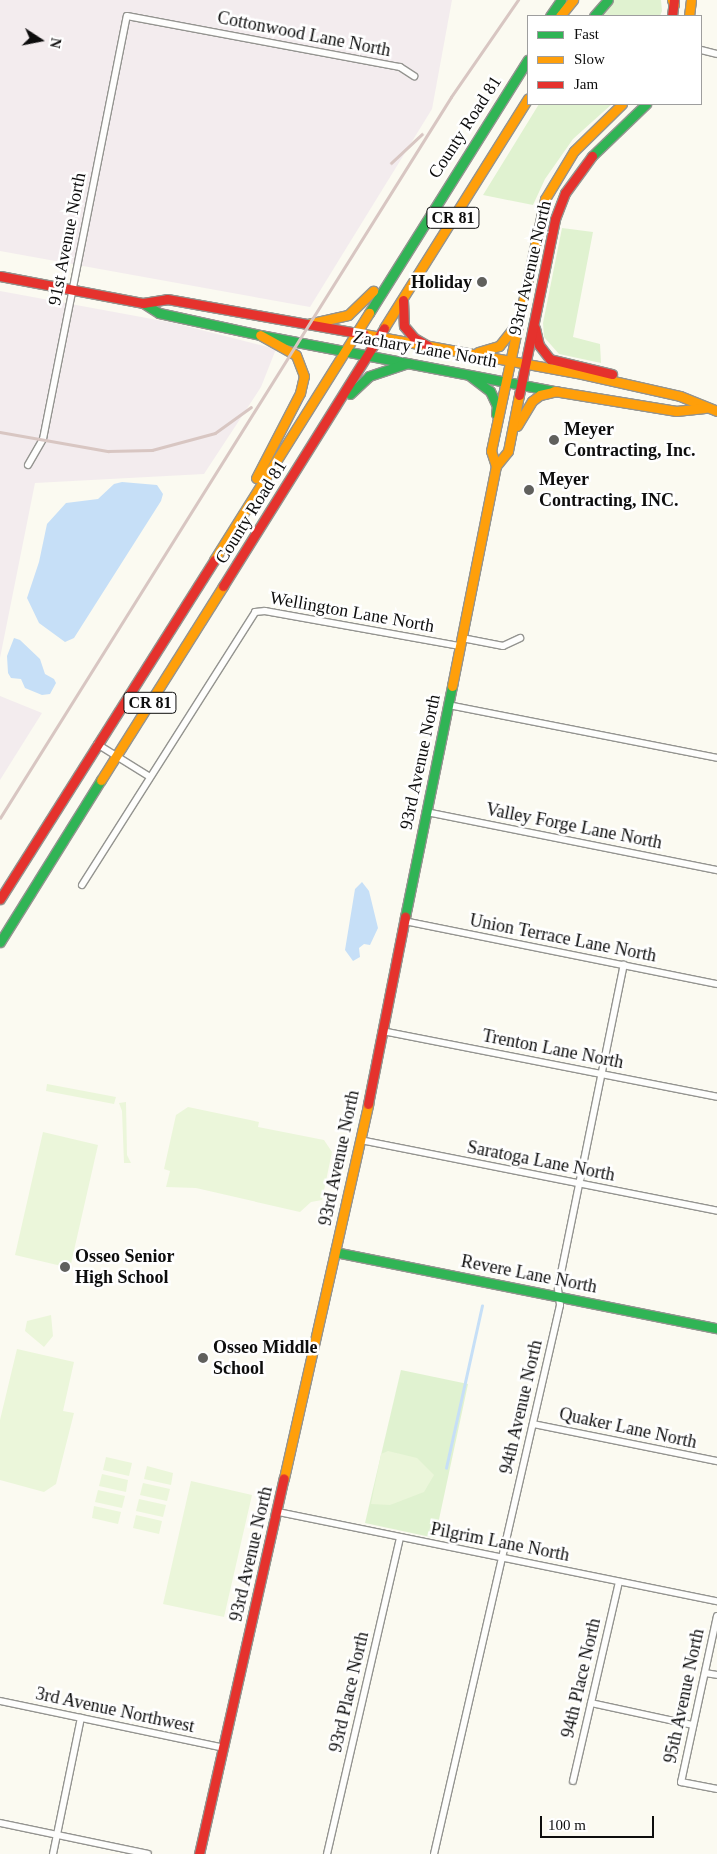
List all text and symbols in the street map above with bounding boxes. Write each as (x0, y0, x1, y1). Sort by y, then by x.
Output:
street label: Cottonwood Lane North (216, 7, 392, 61)
north arrow (15, 15, 65, 65)
legend (527, 15, 702, 105)
text: Fast (574, 26, 599, 42)
text: N (47, 37, 64, 49)
text: Slow (574, 51, 605, 67)
street label: County Road 81 (424, 72, 506, 182)
text: Jam (574, 76, 598, 92)
street label: 91st Avenue North (43, 170, 91, 308)
street label: 93rd Avenue North (504, 198, 556, 338)
road number: CR 81 (426, 204, 480, 232)
place label: Holiday (411, 271, 472, 293)
marker: Holiday (476, 276, 488, 288)
street label: Zachary Lane North (351, 326, 499, 372)
place label: Meyer Contracting, Inc. (564, 419, 695, 462)
marker: Meyer Contracting, Inc. (548, 434, 560, 446)
street label: County Road 81 (211, 456, 291, 568)
place label: Meyer Contracting, INC. (539, 469, 678, 512)
marker: Meyer Contracting, INC. (523, 484, 535, 496)
street label: Wellington Lane North (268, 587, 436, 637)
road number: CR 81 (122, 690, 178, 716)
street label: 93rd Avenue North (395, 692, 445, 832)
street label: Valley Forge Lane North (484, 798, 664, 854)
street label: Union Terrace Lane North (468, 909, 658, 967)
street label: Trenton Lane North (481, 1025, 625, 1073)
street label: 93rd Avenue North (314, 1088, 364, 1228)
street label: Saratoga Lane North (465, 1136, 617, 1186)
place label: Osseo Senior High School (75, 1246, 175, 1288)
street label: Revere Lane North (459, 1250, 599, 1298)
marker: Osseo Senior High School (59, 1261, 71, 1273)
place label: Osseo Middle School (213, 1337, 318, 1380)
street label: 94th Avenue North (495, 1338, 547, 1476)
marker: Osseo Middle School (197, 1352, 209, 1364)
street label: Quaker Lane North (557, 1403, 699, 1453)
street label: 93rd Avenue North (225, 1484, 277, 1624)
street label: Pilgrim Lane North (429, 1518, 571, 1566)
street label: 94th Place North (557, 1616, 605, 1740)
street label: 95th Avenue North (659, 1626, 709, 1766)
street label: 93rd Place North (325, 1630, 373, 1754)
street label: 3rd Avenue Northwest (33, 1683, 197, 1737)
scale bar (542, 1806, 656, 1838)
text: 100 m (548, 1817, 586, 1833)

